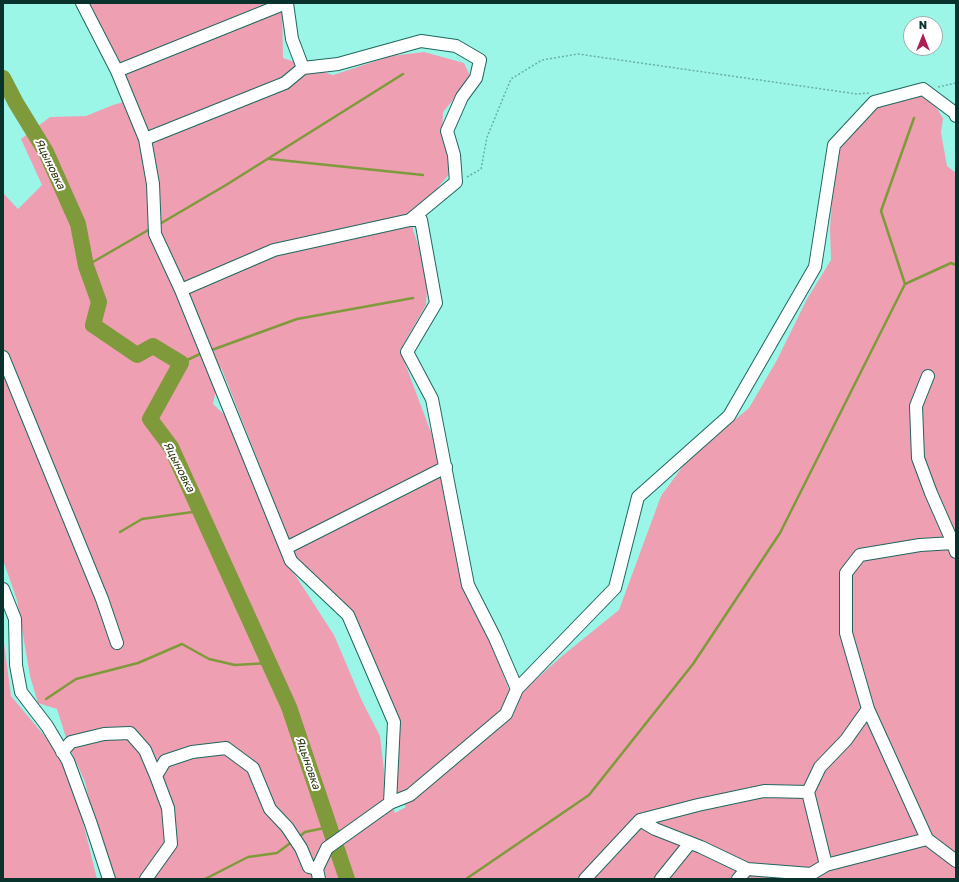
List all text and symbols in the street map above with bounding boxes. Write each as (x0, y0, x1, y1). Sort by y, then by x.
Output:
north arrow (903, 16, 943, 56)
text: N (919, 18, 927, 31)
water label: Яцыновка (32, 137, 68, 191)
water label: Яцыновка (161, 440, 197, 494)
water label: Яцыновка (293, 735, 323, 791)

